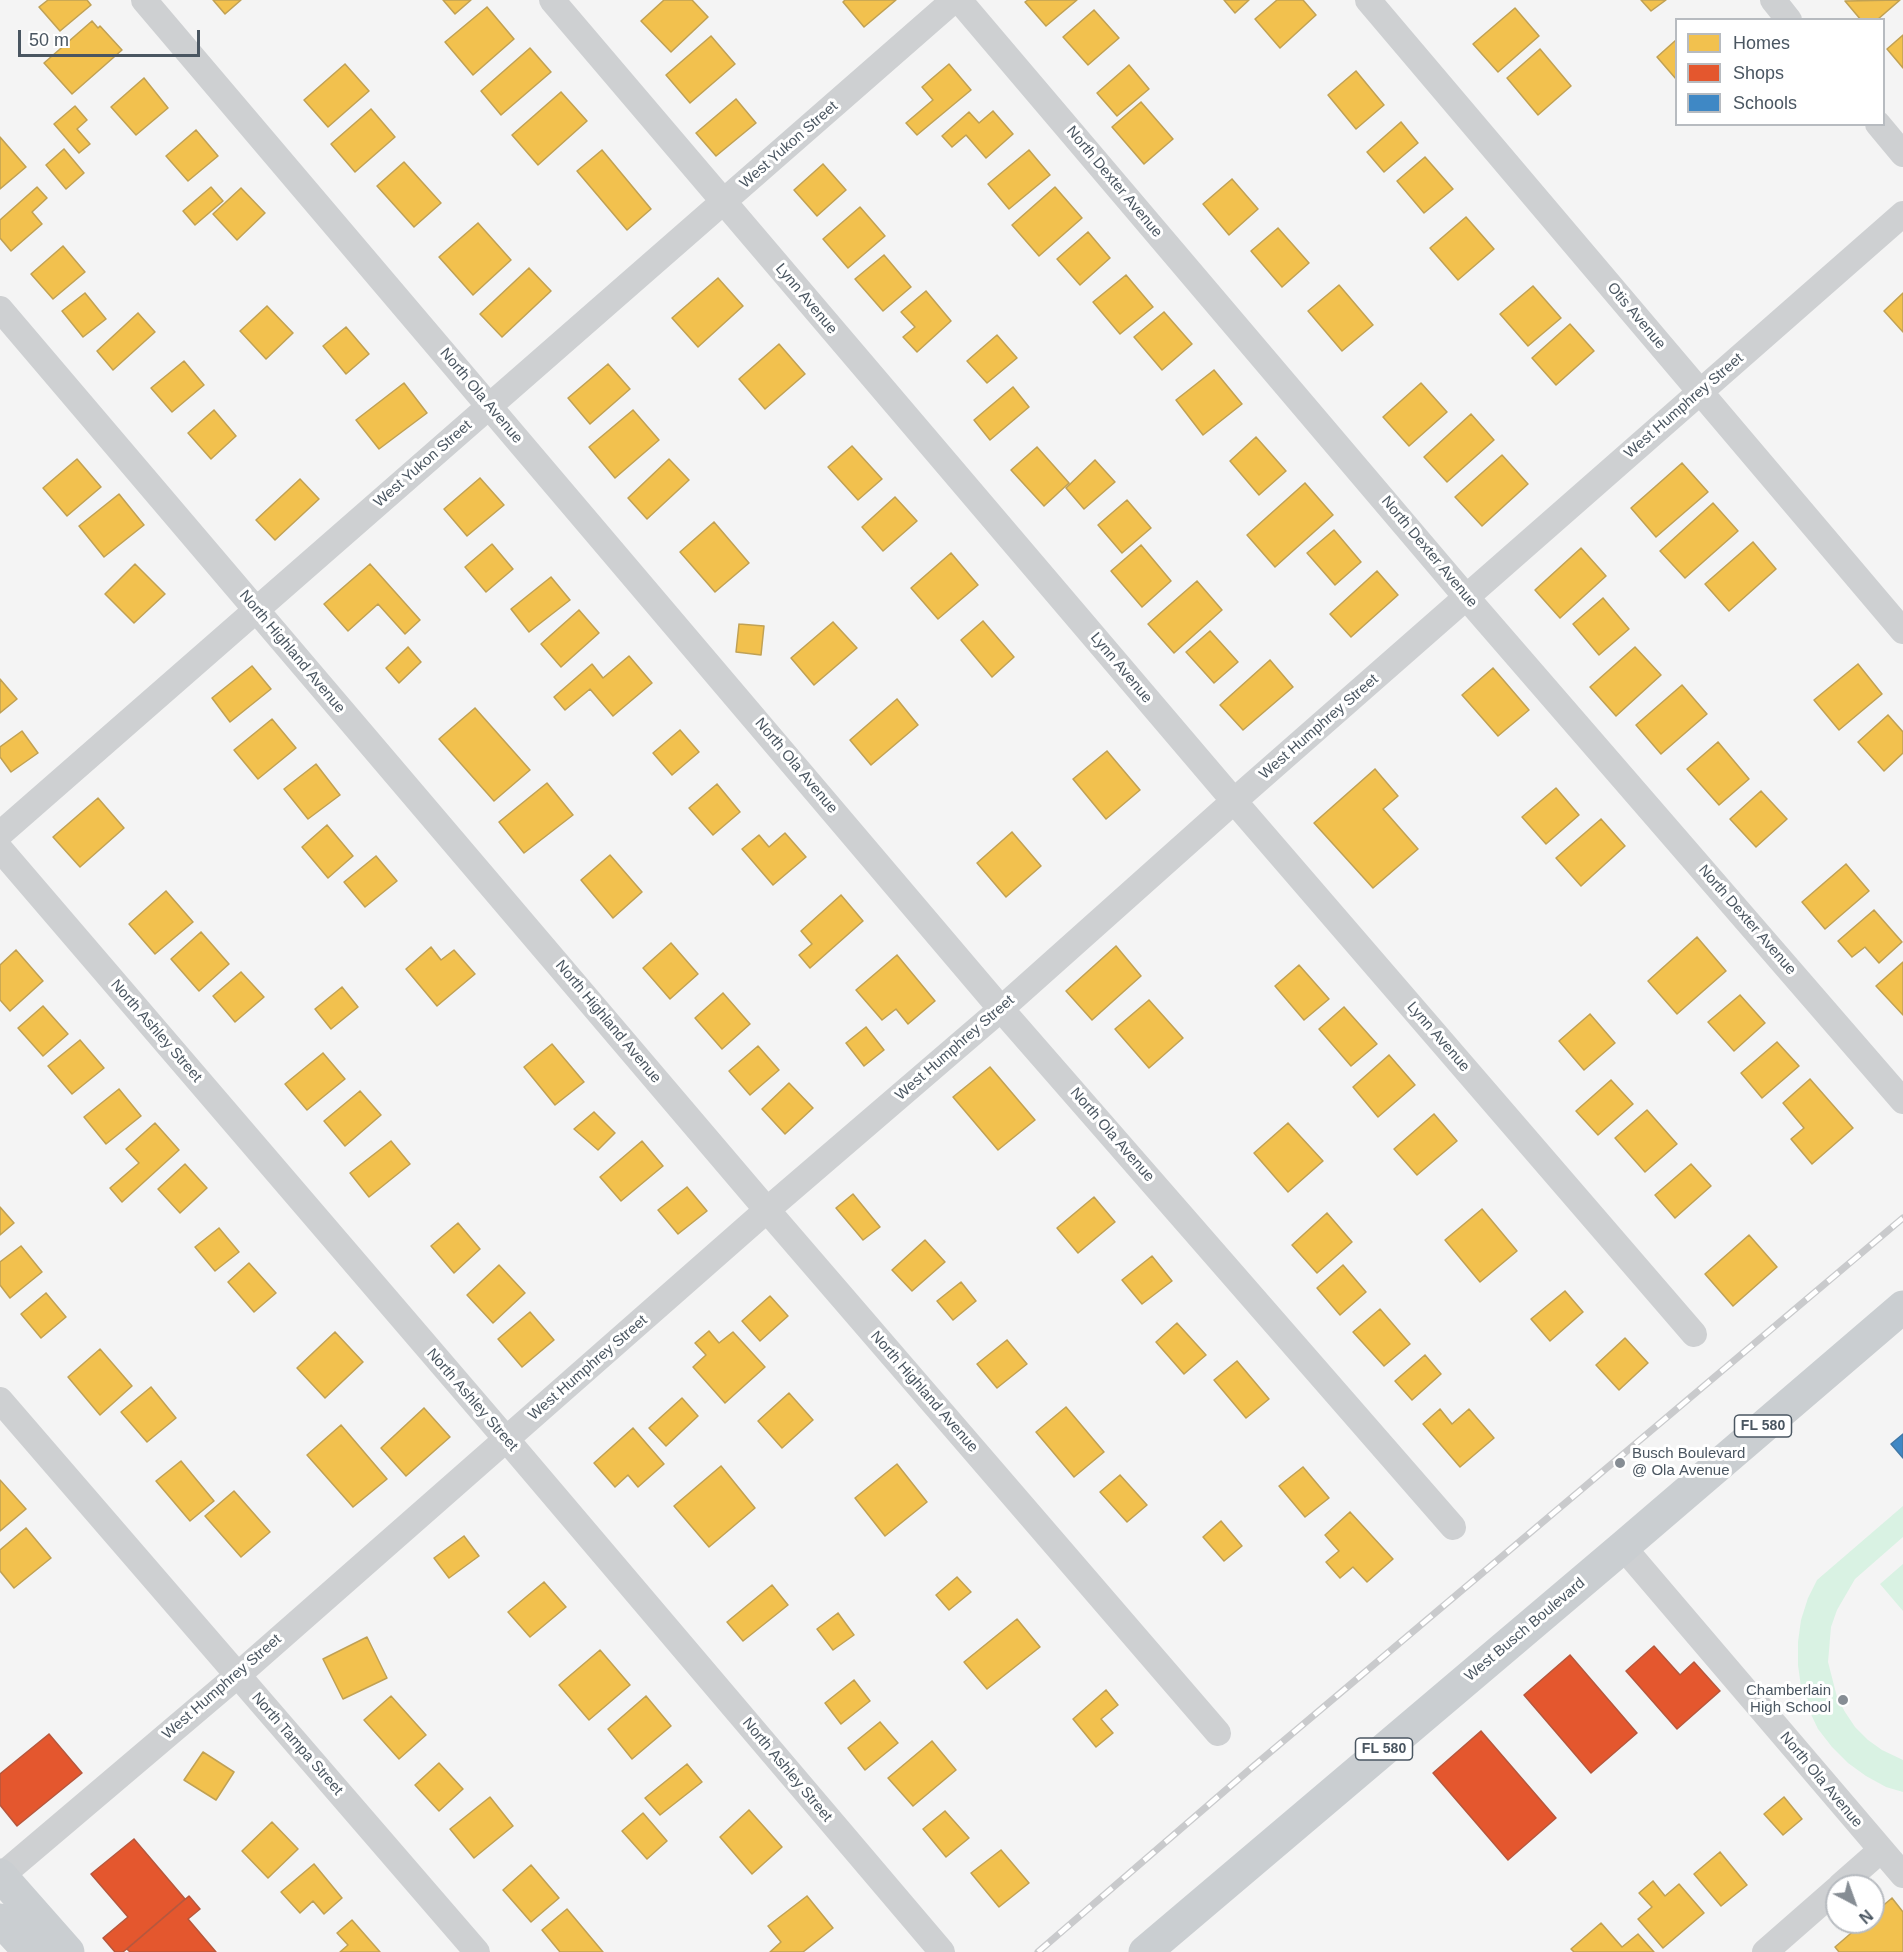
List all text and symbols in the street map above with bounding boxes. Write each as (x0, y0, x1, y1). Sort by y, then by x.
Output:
scale bar (21, 18, 202, 56)
legend (1675, 18, 1885, 126)
text: 50 m (29, 30, 69, 50)
text: Homes (1733, 33, 1790, 53)
text: Shops (1733, 63, 1784, 83)
text: Schools (1733, 93, 1797, 113)
street label: West Yukon Street (736, 98, 842, 192)
street label: North Dexter Avenue (1062, 123, 1166, 241)
street label: Lynn Avenue (771, 260, 841, 338)
street label: Otis Avenue (1603, 279, 1669, 353)
street label: North Ola Avenue (436, 345, 526, 447)
street label: West Humphrey Street (1621, 350, 1747, 462)
street label: West Yukon Street (370, 417, 476, 511)
street label: North Dexter Avenue (1377, 493, 1481, 611)
street label: North Highland Avenue (235, 587, 349, 717)
street label: Lynn Avenue (1086, 629, 1156, 707)
street label: West Humphrey Street (1256, 671, 1382, 783)
street label: North Ola Avenue (751, 715, 841, 817)
street label: North Dexter Avenue (1694, 861, 1800, 979)
street label: North Highland Avenue (551, 957, 665, 1087)
street label: North Ashley Street (107, 976, 205, 1086)
street label: West Humphrey Street (892, 992, 1018, 1104)
street label: Lynn Avenue (1403, 998, 1473, 1076)
street label: North Ola Avenue (1066, 1084, 1158, 1186)
street label: West Humphrey Street (525, 1312, 651, 1424)
street label: North Highland Avenue (866, 1328, 982, 1456)
street label: North Ashley Street (423, 1345, 521, 1455)
road number: FL 580 (1734, 1415, 1792, 1437)
place label: Busch Boulevard @ Ola Avenue (1632, 1445, 1745, 1480)
marker: Busch Boulevard @ Ola Avenue (1613, 1456, 1627, 1470)
street label: West Busch Boulevard (1461, 1574, 1589, 1686)
street label: West Humphrey Street (159, 1631, 285, 1743)
place label: Chamberlain High School (1746, 1682, 1831, 1717)
street label: North Tampa Street (248, 1689, 346, 1799)
marker: Chamberlain High School (1836, 1693, 1850, 1707)
street label: North Ashley Street (738, 1714, 836, 1826)
street label: North Ola Avenue (1776, 1729, 1866, 1831)
road number: FL 580 (1356, 1738, 1412, 1760)
north arrow (1825, 1874, 1885, 1934)
text: N (1856, 1906, 1876, 1927)

